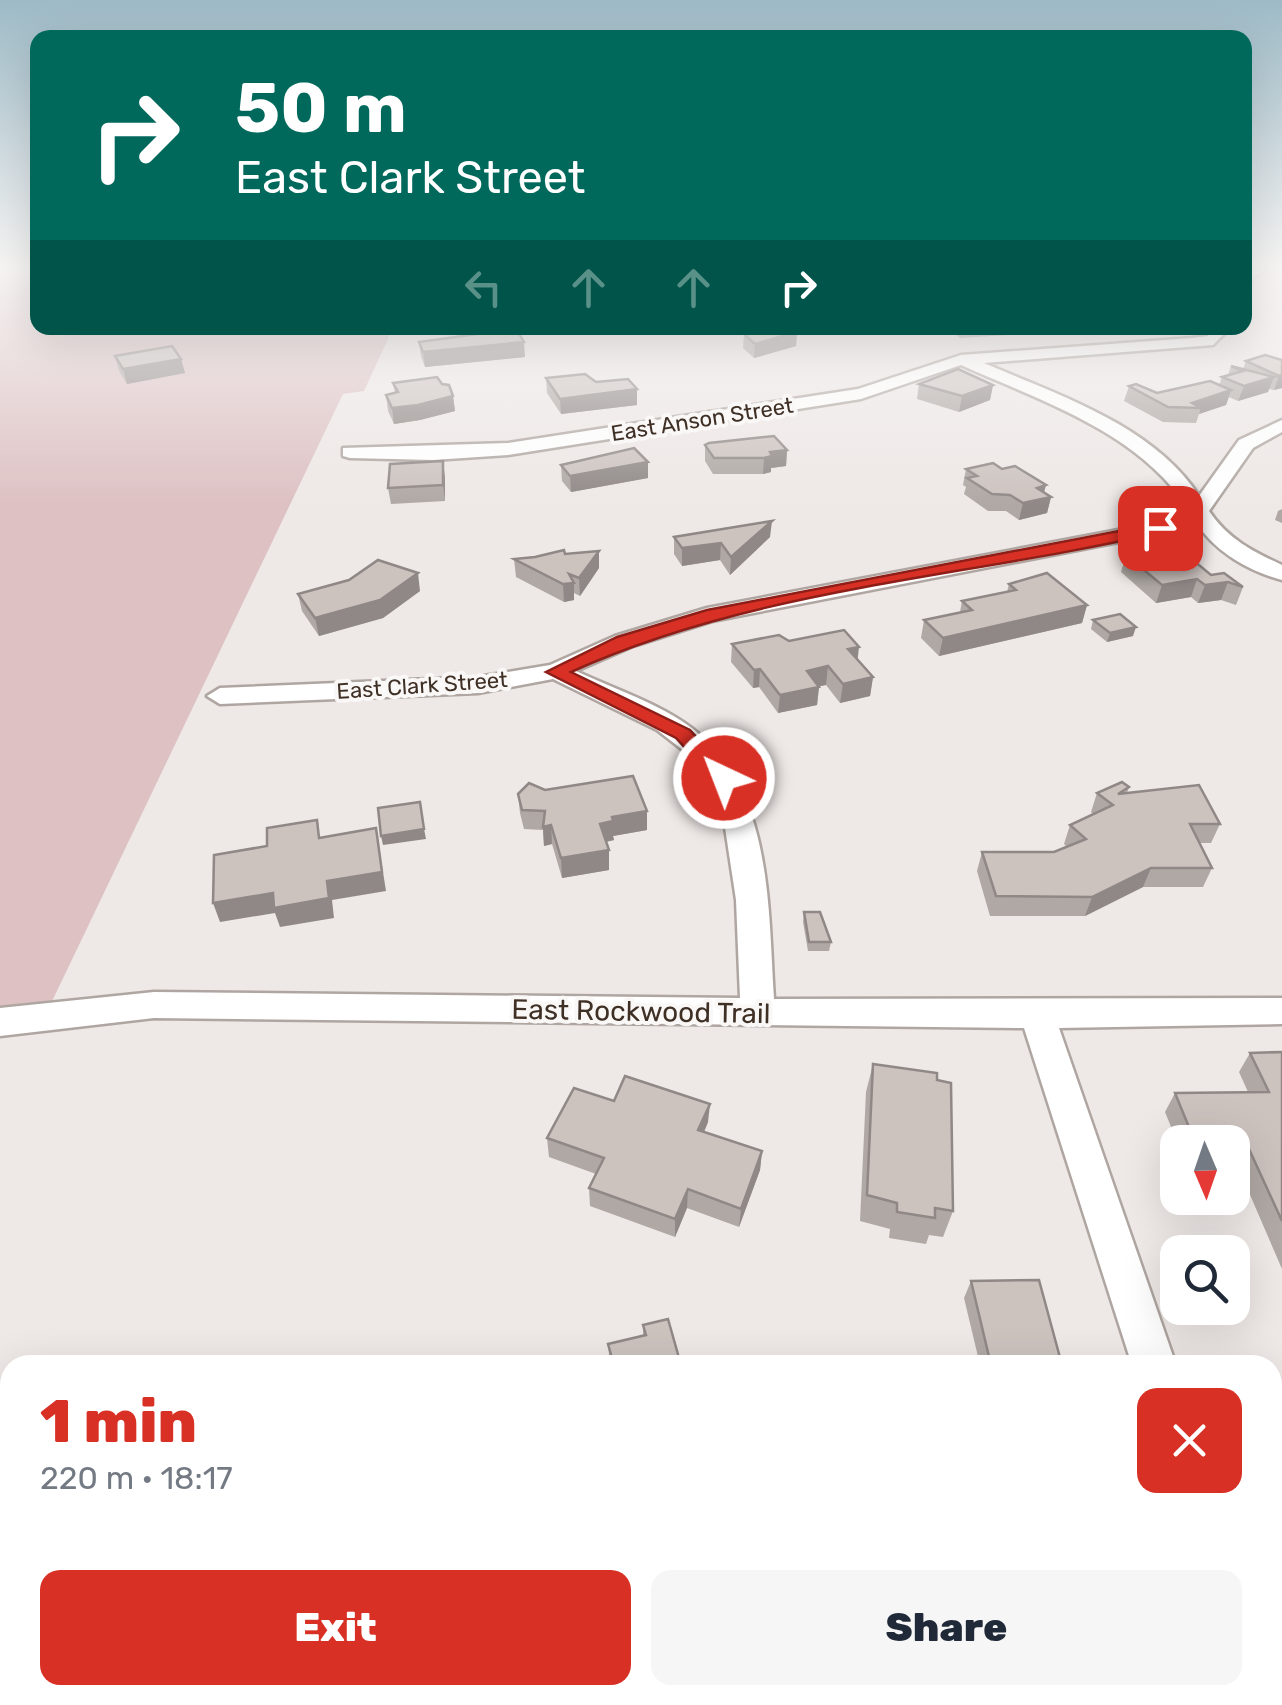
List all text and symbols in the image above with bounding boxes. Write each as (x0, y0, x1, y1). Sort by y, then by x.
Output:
text: 50 m (235, 67, 407, 150)
icon: right (70, 70, 200, 200)
text: East Clark Street (235, 151, 585, 204)
icon: left (456, 260, 511, 315)
icon: ahead (561, 260, 616, 315)
icon: ahead (666, 260, 721, 315)
icon: right (771, 260, 826, 315)
street label: East Anson Street (609, 392, 796, 447)
pin (1118, 486, 1203, 571)
icon: arrive (1133, 501, 1188, 556)
street label: East Clark Street (336, 666, 509, 705)
position arrow (672, 726, 776, 830)
street label: East Rockwood Trail (511, 993, 771, 1030)
north arrow (1160, 1125, 1250, 1215)
map controls (1160, 1125, 1250, 1325)
button: search (1160, 1235, 1250, 1325)
text: 1 min (40, 1386, 197, 1457)
button: close (1137, 1388, 1242, 1493)
text: 220 m · 18:17 (40, 1459, 233, 1497)
button: Exit (40, 1570, 631, 1685)
button: Share (651, 1570, 1242, 1685)

